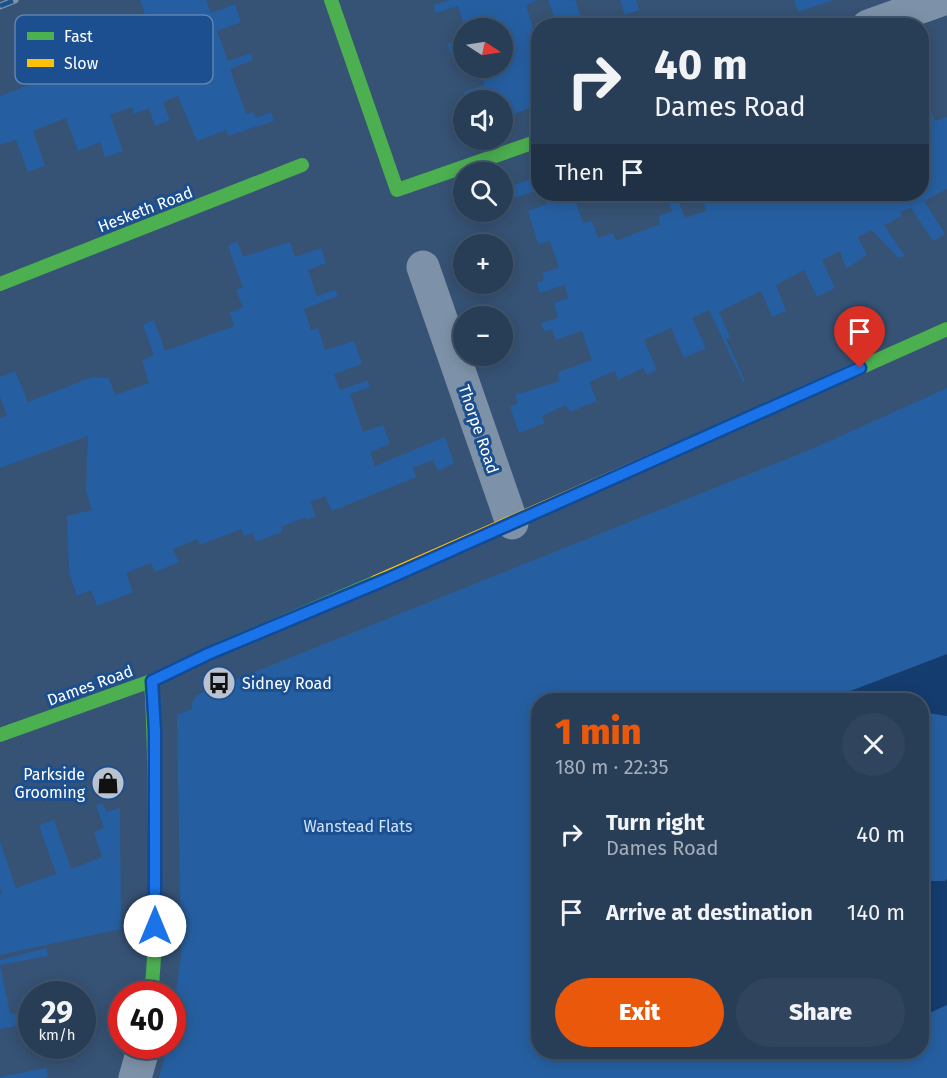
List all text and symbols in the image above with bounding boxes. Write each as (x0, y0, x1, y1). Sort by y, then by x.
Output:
legend (15, 15, 213, 84)
north arrow (453, 18, 513, 78)
map controls (453, 18, 513, 366)
text: Fast (64, 27, 93, 46)
text: 40 m (654, 40, 748, 90)
icon: right (555, 42, 633, 120)
text: Slow (64, 54, 99, 73)
button: sound (453, 90, 513, 150)
text: Dames Road (654, 91, 806, 123)
icon: arrive (616, 156, 649, 189)
text: Then (555, 159, 604, 186)
button: search (453, 162, 513, 222)
street label: Hesketh Road (95, 183, 195, 236)
button: + (453, 234, 513, 294)
button: − (453, 306, 513, 366)
pin (834, 306, 885, 368)
icon: arrive (843, 315, 876, 348)
street label: Thorpe Road (454, 382, 503, 476)
street label: Dames Road (45, 661, 136, 710)
bus stop icon: Sidney Road (201, 665, 237, 701)
place label: Sidney Road (242, 674, 332, 693)
text: 1 min (555, 710, 641, 754)
button: close (842, 713, 905, 776)
text: 180 m · 22:35 (555, 755, 668, 779)
place label: Parkside Grooming (15, 765, 86, 802)
shop icon: Parkside Grooming (90, 765, 126, 801)
text: Turn right (606, 809, 705, 836)
park label: Wanstead Flats (303, 817, 413, 836)
icon: right (555, 818, 588, 851)
text: 40 m (856, 821, 905, 848)
text: Dames Road (606, 836, 718, 860)
position arrow (123, 894, 187, 958)
icon: arrive (555, 896, 588, 929)
text: Arrive at destination (606, 899, 813, 926)
text: 140 m (847, 899, 905, 926)
button: Exit (555, 978, 724, 1047)
button: Share (736, 978, 905, 1047)
speed limit sign: 40 (108, 981, 186, 1059)
text: 29 (41, 995, 73, 1031)
text: km/h (38, 1026, 76, 1044)

